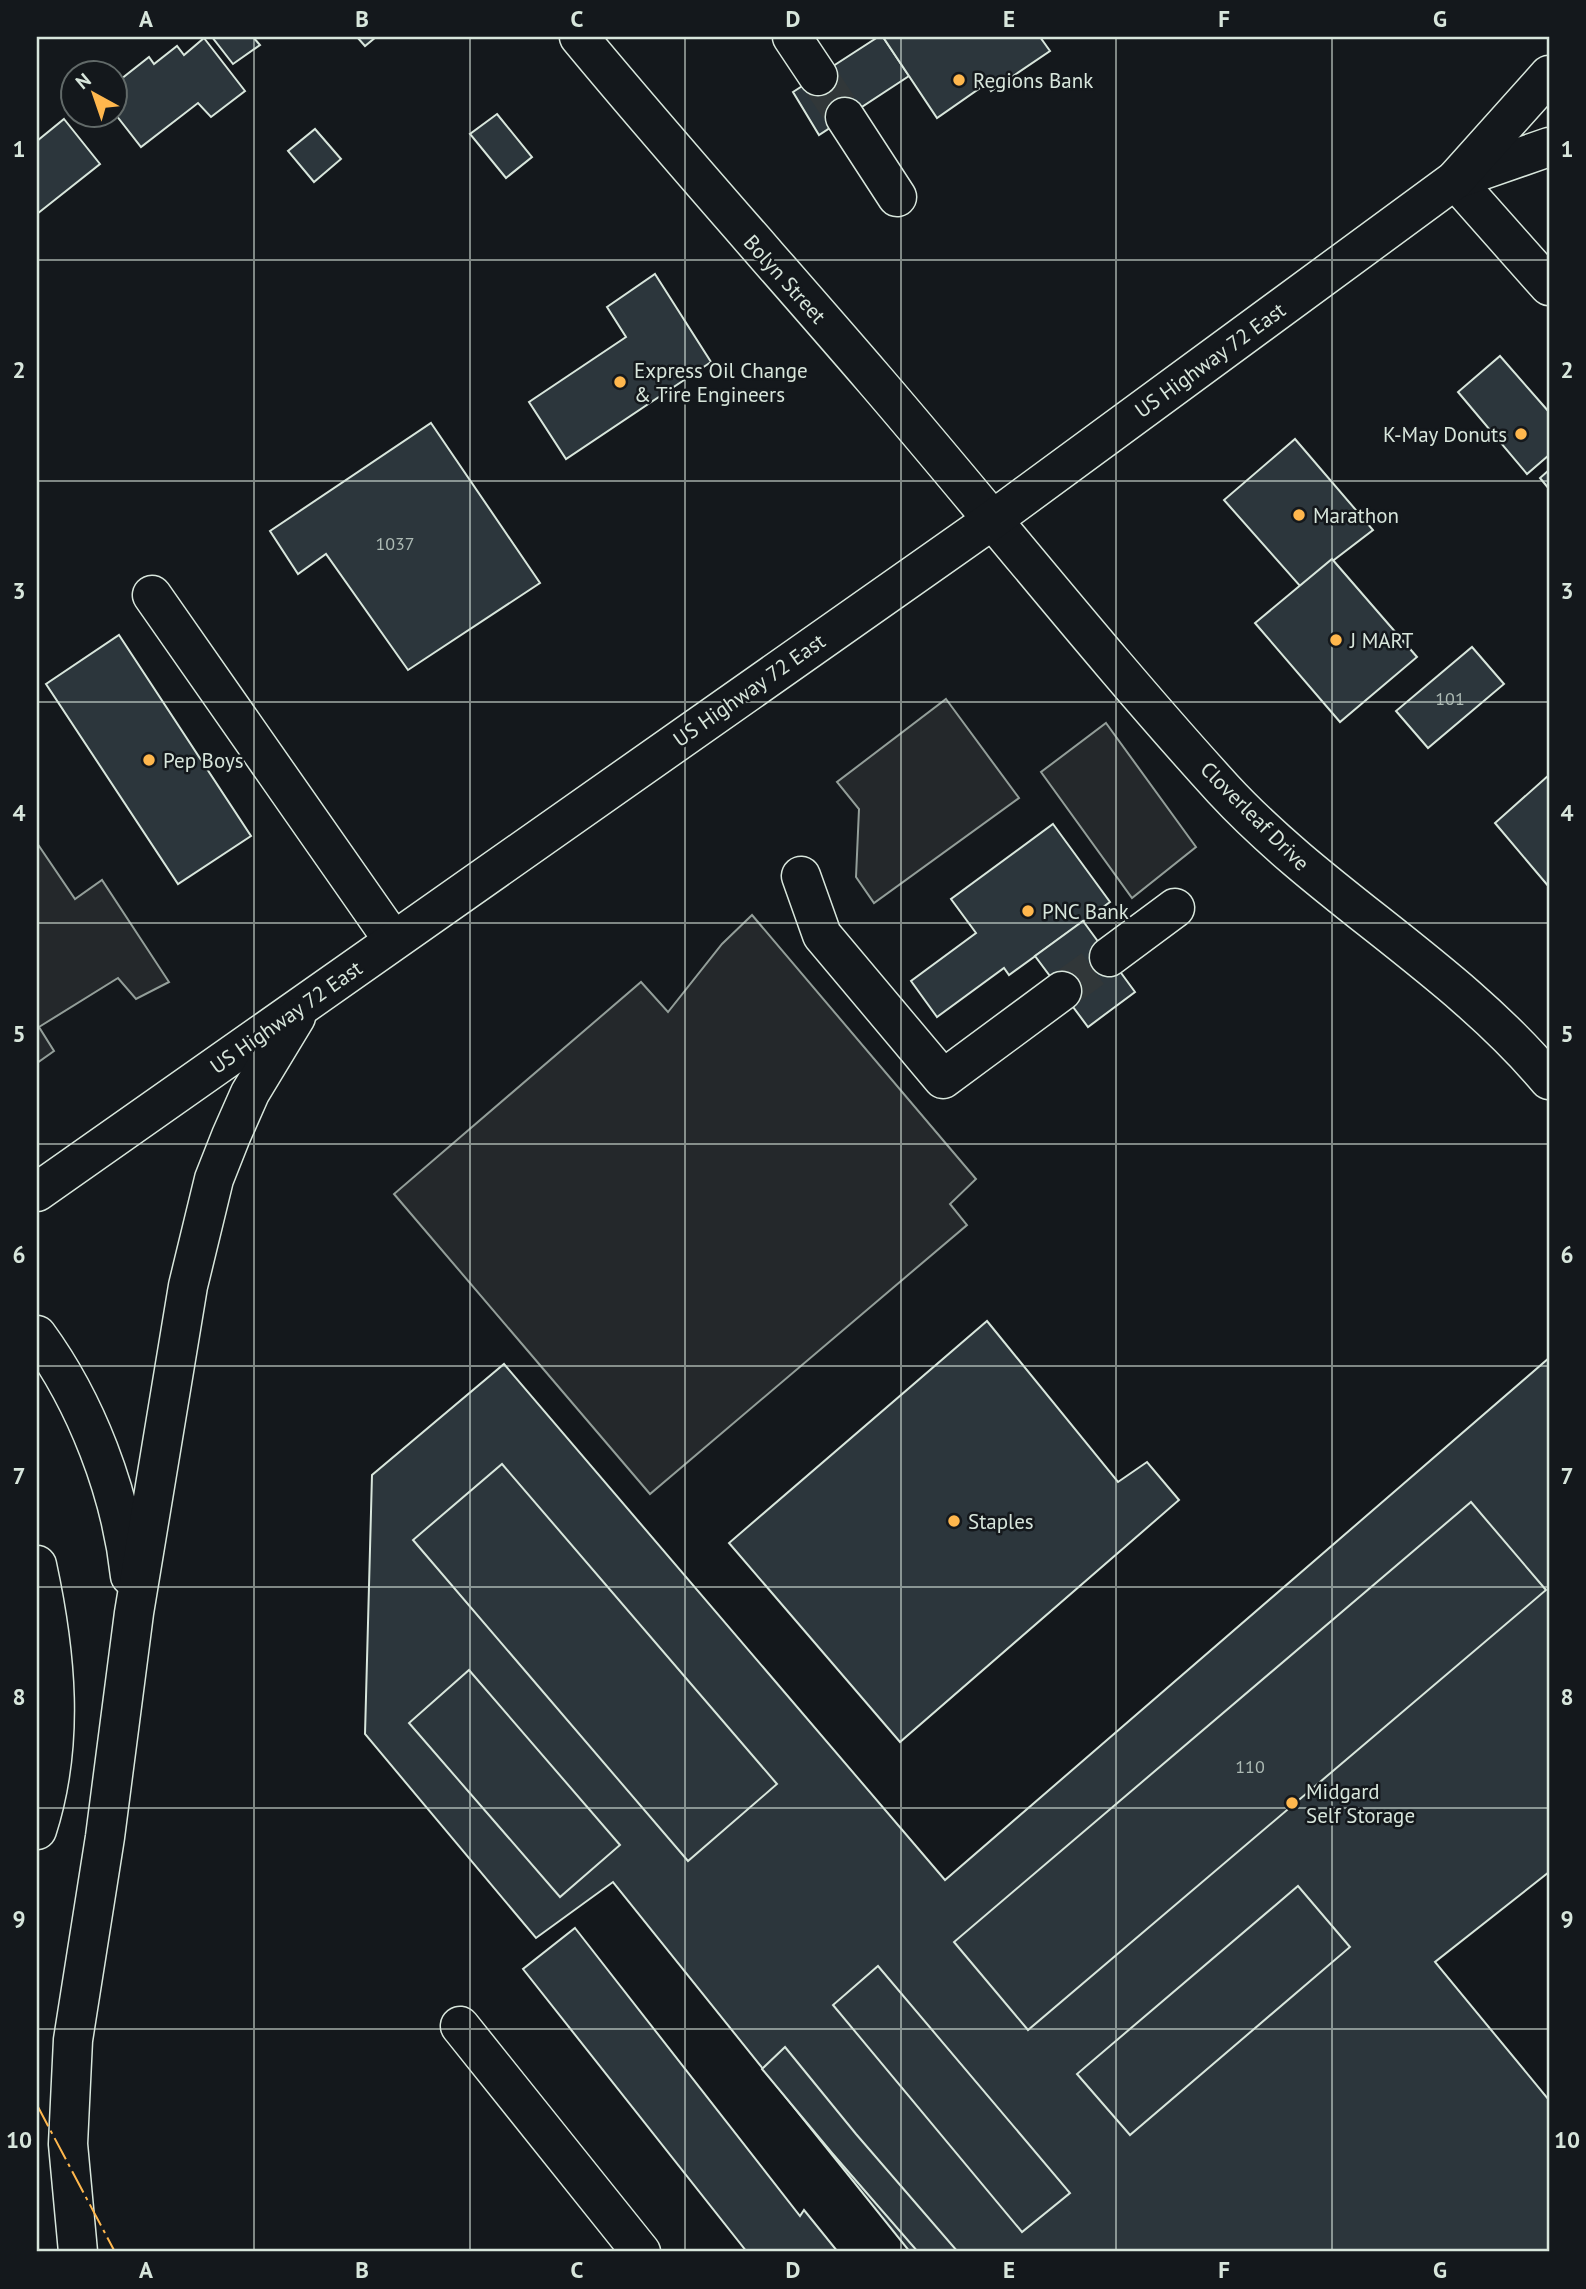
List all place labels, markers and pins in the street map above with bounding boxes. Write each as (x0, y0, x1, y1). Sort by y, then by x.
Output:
place label: Regions Bank (973, 67, 1093, 94)
marker: Regions Bank (951, 72, 967, 88)
place label: Express Oil Change & Tire Engineers (634, 357, 808, 408)
marker: Express Oil Change & Tire Engineers (612, 374, 628, 390)
place label: K-May Donuts (1383, 421, 1507, 448)
marker: K-May Donuts (1513, 426, 1529, 442)
place label: Marathon (1313, 502, 1399, 529)
marker: Marathon (1291, 507, 1307, 523)
place label: J MART (1349, 627, 1414, 654)
marker: J MART (1328, 632, 1344, 648)
place label: Pep Boys (163, 747, 244, 774)
marker: Pep Boys (141, 752, 157, 768)
place label: PNC Bank (1042, 898, 1129, 925)
marker: PNC Bank (1020, 903, 1036, 919)
place label: Staples (968, 1508, 1034, 1535)
marker: Staples (946, 1513, 962, 1529)
place label: Midgard Self Storage (1306, 1778, 1415, 1829)
marker: Midgard Self Storage (1284, 1795, 1300, 1811)

